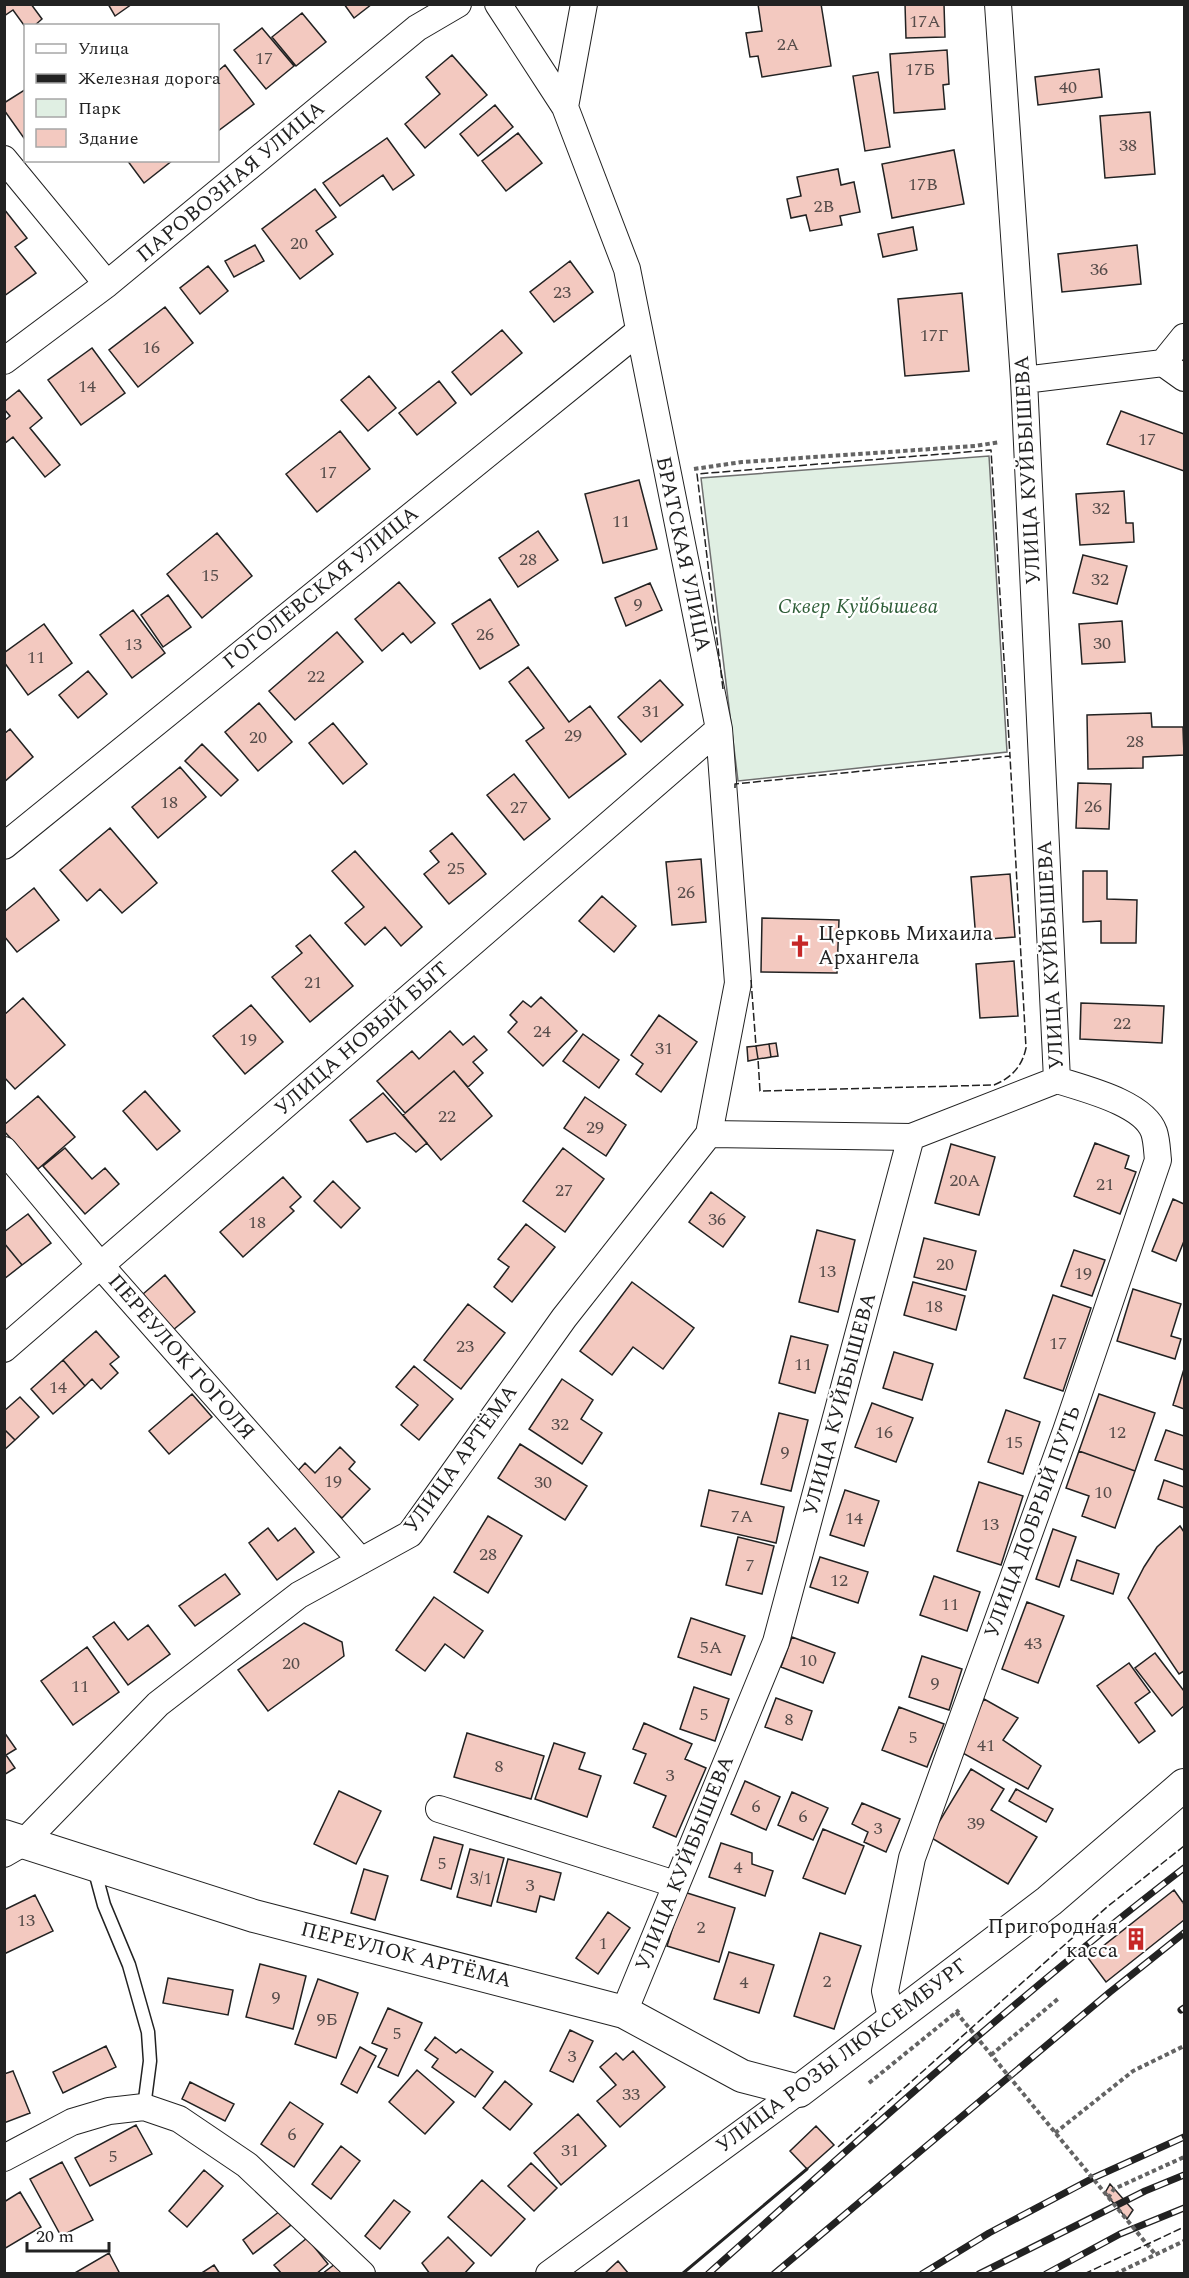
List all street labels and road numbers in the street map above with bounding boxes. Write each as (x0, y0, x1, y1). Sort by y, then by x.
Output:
street label: ПАРОВОЗНАЯ УЛИЦА (130, 93, 333, 271)
street label: УЛИЦА КУЙБЫШЕВА (1006, 354, 1050, 585)
street label: БРАТСКАЯ УЛИЦА (647, 453, 719, 655)
street label: ГОГОЛЕВСКАЯ УЛИЦА (216, 498, 426, 677)
street label: УЛИЦА КУЙБЫШЕВА (1029, 839, 1073, 1070)
street label: УЛИЦА НОВЫЙ БЫТ (268, 954, 456, 1124)
street label: ПЕРЕУЛОК ГОГОЛЯ (100, 1267, 262, 1447)
street label: УЛИЦА КУЙБЫШЕВА (795, 1289, 885, 1519)
street label: УЛИЦА АРТЁМА (396, 1378, 526, 1540)
street label: УЛИЦА ДОБРЫЙ ПУТЬ (976, 1402, 1090, 1642)
street label: УЛИЦА КУЙБЫШЕВА (627, 1750, 743, 1975)
street label: ПЕРЕУЛОК АРТЁМА (297, 1913, 515, 1997)
street label: УЛИЦА РОЗЫ ЛЮКСЕМБУРГ (709, 1950, 975, 2162)

